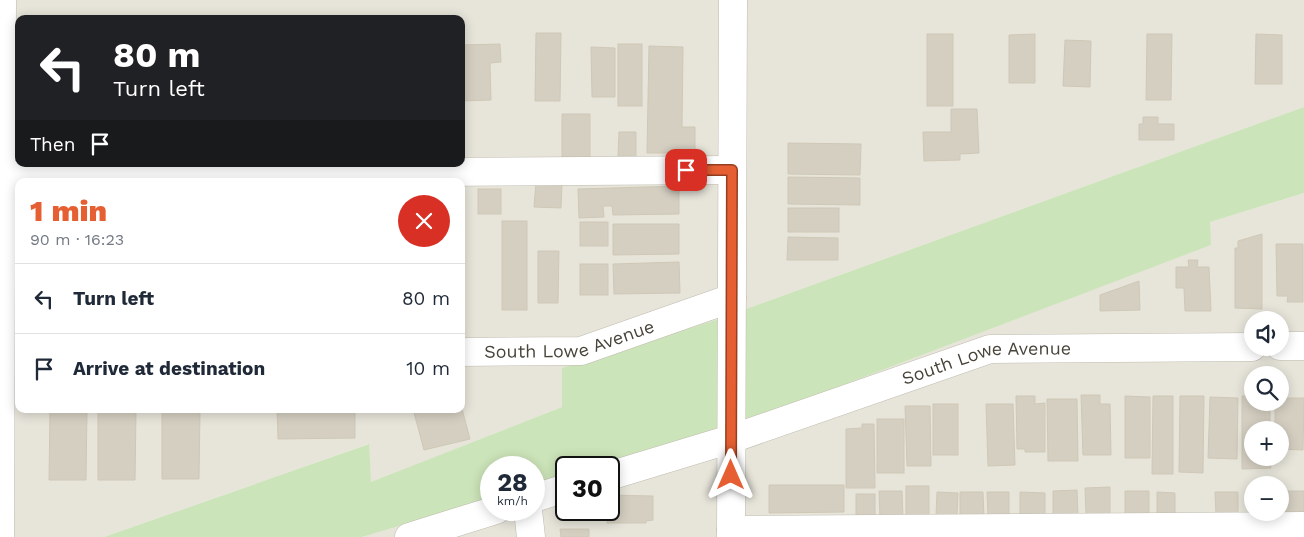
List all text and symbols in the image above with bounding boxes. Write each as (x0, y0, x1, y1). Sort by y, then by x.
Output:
text: 80 m (113, 34, 200, 76)
icon: left (30, 35, 95, 100)
text: Turn left (113, 76, 205, 101)
icon: arrive (86, 130, 114, 158)
text: Then (30, 133, 76, 156)
pin (665, 149, 707, 191)
icon: arrive (672, 156, 700, 184)
text: 1 min (30, 193, 107, 228)
button: close (398, 195, 450, 247)
text: 90 m · 16:23 (30, 230, 124, 249)
icon: left (30, 285, 58, 313)
text: Turn left (73, 287, 154, 310)
text: 80 m (402, 287, 450, 310)
map controls (1244, 311, 1289, 521)
button: sound (1244, 311, 1289, 356)
street label: South Lowe Avenue (484, 315, 657, 362)
street label: South Lowe Avenue (899, 337, 1071, 389)
icon: arrive (30, 355, 58, 383)
text: Arrive at destination (73, 357, 265, 380)
text: 10 m (406, 357, 450, 380)
button: search (1244, 366, 1289, 411)
button: + (1244, 421, 1289, 466)
position arrow (704, 448, 756, 500)
speed limit sign: 30 (555, 456, 620, 521)
text: 28 (497, 468, 528, 497)
button: − (1244, 476, 1289, 521)
text: km/h (497, 494, 528, 508)

